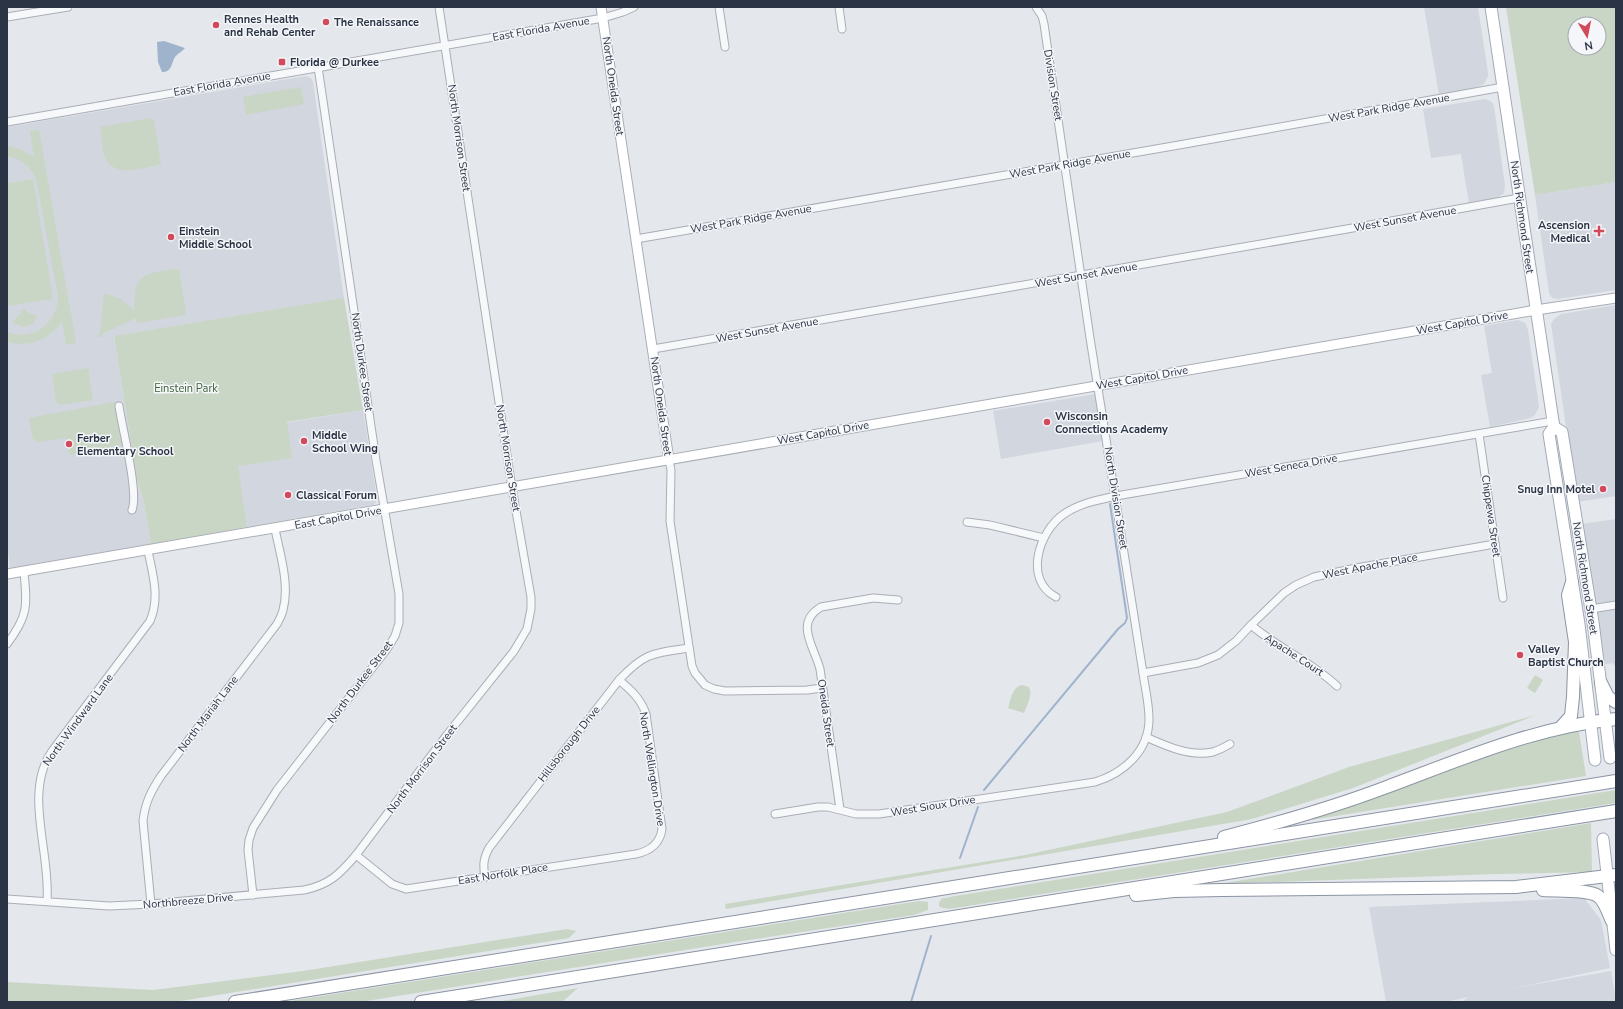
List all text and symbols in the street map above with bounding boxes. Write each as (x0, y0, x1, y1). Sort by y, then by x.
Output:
place label: Rennes Health and Rehab Center (224, 12, 316, 40)
street label: East Florida Avenue (491, 13, 591, 45)
place label: The Renaissance (334, 15, 419, 30)
north arrow (1567, 16, 1607, 56)
marker: The Renaissance (321, 17, 331, 27)
marker: Rennes Health and Rehab Center (211, 20, 221, 30)
street label: North Oneida Street (599, 36, 627, 136)
text: N (1583, 37, 1594, 53)
street label: Division Street (1040, 48, 1066, 122)
place label: Florida @ Durkee (290, 55, 379, 70)
marker: Florida @ Durkee (277, 57, 287, 67)
street label: East Florida Avenue (172, 68, 272, 100)
street label: North Morrison Street (444, 84, 474, 193)
street label: West Park Ridge Avenue (1327, 90, 1451, 126)
street label: West Park Ridge Avenue (1008, 146, 1132, 182)
street label: North Richmond Street (1507, 160, 1537, 274)
street label: West Park Ridge Avenue (689, 201, 813, 237)
street label: West Sunset Avenue (1353, 203, 1457, 235)
place label: Ascension Medical (1538, 218, 1590, 246)
place label: Einstein Middle School (179, 224, 252, 252)
marker: Ascension Medical (1593, 225, 1605, 237)
marker: Einstein Middle School (166, 232, 176, 242)
street label: West Sunset Avenue (1034, 259, 1138, 291)
street label: West Capitol Drive (1415, 307, 1509, 338)
street label: North Durkee Street (348, 312, 376, 412)
street label: West Sunset Avenue (715, 314, 819, 346)
street label: North Oneida Street (647, 356, 675, 456)
street label: West Capitol Drive (1095, 362, 1189, 393)
park label: Einstein Park (154, 381, 218, 396)
street label: North Morrison Street (492, 404, 524, 513)
place label: Wisconsin Connections Academy (1055, 409, 1168, 437)
street label: West Capitol Drive (776, 417, 870, 448)
marker: Wisconsin Connections Academy (1042, 417, 1052, 427)
place label: Middle School Wing (312, 428, 378, 456)
place label: Ferber Elementary School (77, 431, 174, 459)
marker: Middle School Wing (299, 436, 309, 446)
marker: Ferber Elementary School (64, 439, 74, 449)
street label: North Division Street (1101, 446, 1132, 550)
street label: West Seneca Drive (1244, 450, 1339, 482)
street label: Chippewa Street (1478, 474, 1504, 558)
place label: Snug Inn Motel (1517, 482, 1595, 497)
marker: Snug Inn Motel (1598, 484, 1608, 494)
place label: Classical Forum (296, 488, 377, 503)
marker: Classical Forum (283, 490, 293, 500)
street label: East Capitol Drive (293, 503, 383, 533)
street label: North Richmond Street (1569, 521, 1601, 635)
street label: West Apache Place (1321, 549, 1419, 583)
street label: Apache Court (1262, 630, 1327, 680)
street label: North Durkee Street (324, 638, 396, 726)
place label: Valley Baptist Church (1527, 642, 1604, 670)
marker: Valley Baptist Church (1515, 650, 1525, 660)
street label: North Windward Lane (39, 671, 117, 769)
street label: North Mariah Lane (174, 673, 242, 755)
street label: Oneida Street (814, 678, 838, 748)
street label: Hillsborough Drive (534, 703, 604, 785)
street label: North Wellington Drive (636, 711, 668, 827)
street label: North Morrison Street (384, 721, 461, 817)
street label: West Sioux Drive (890, 792, 977, 820)
street label: East Norfolk Place (457, 859, 549, 888)
street label: Northbreeze Drive (142, 890, 234, 912)

